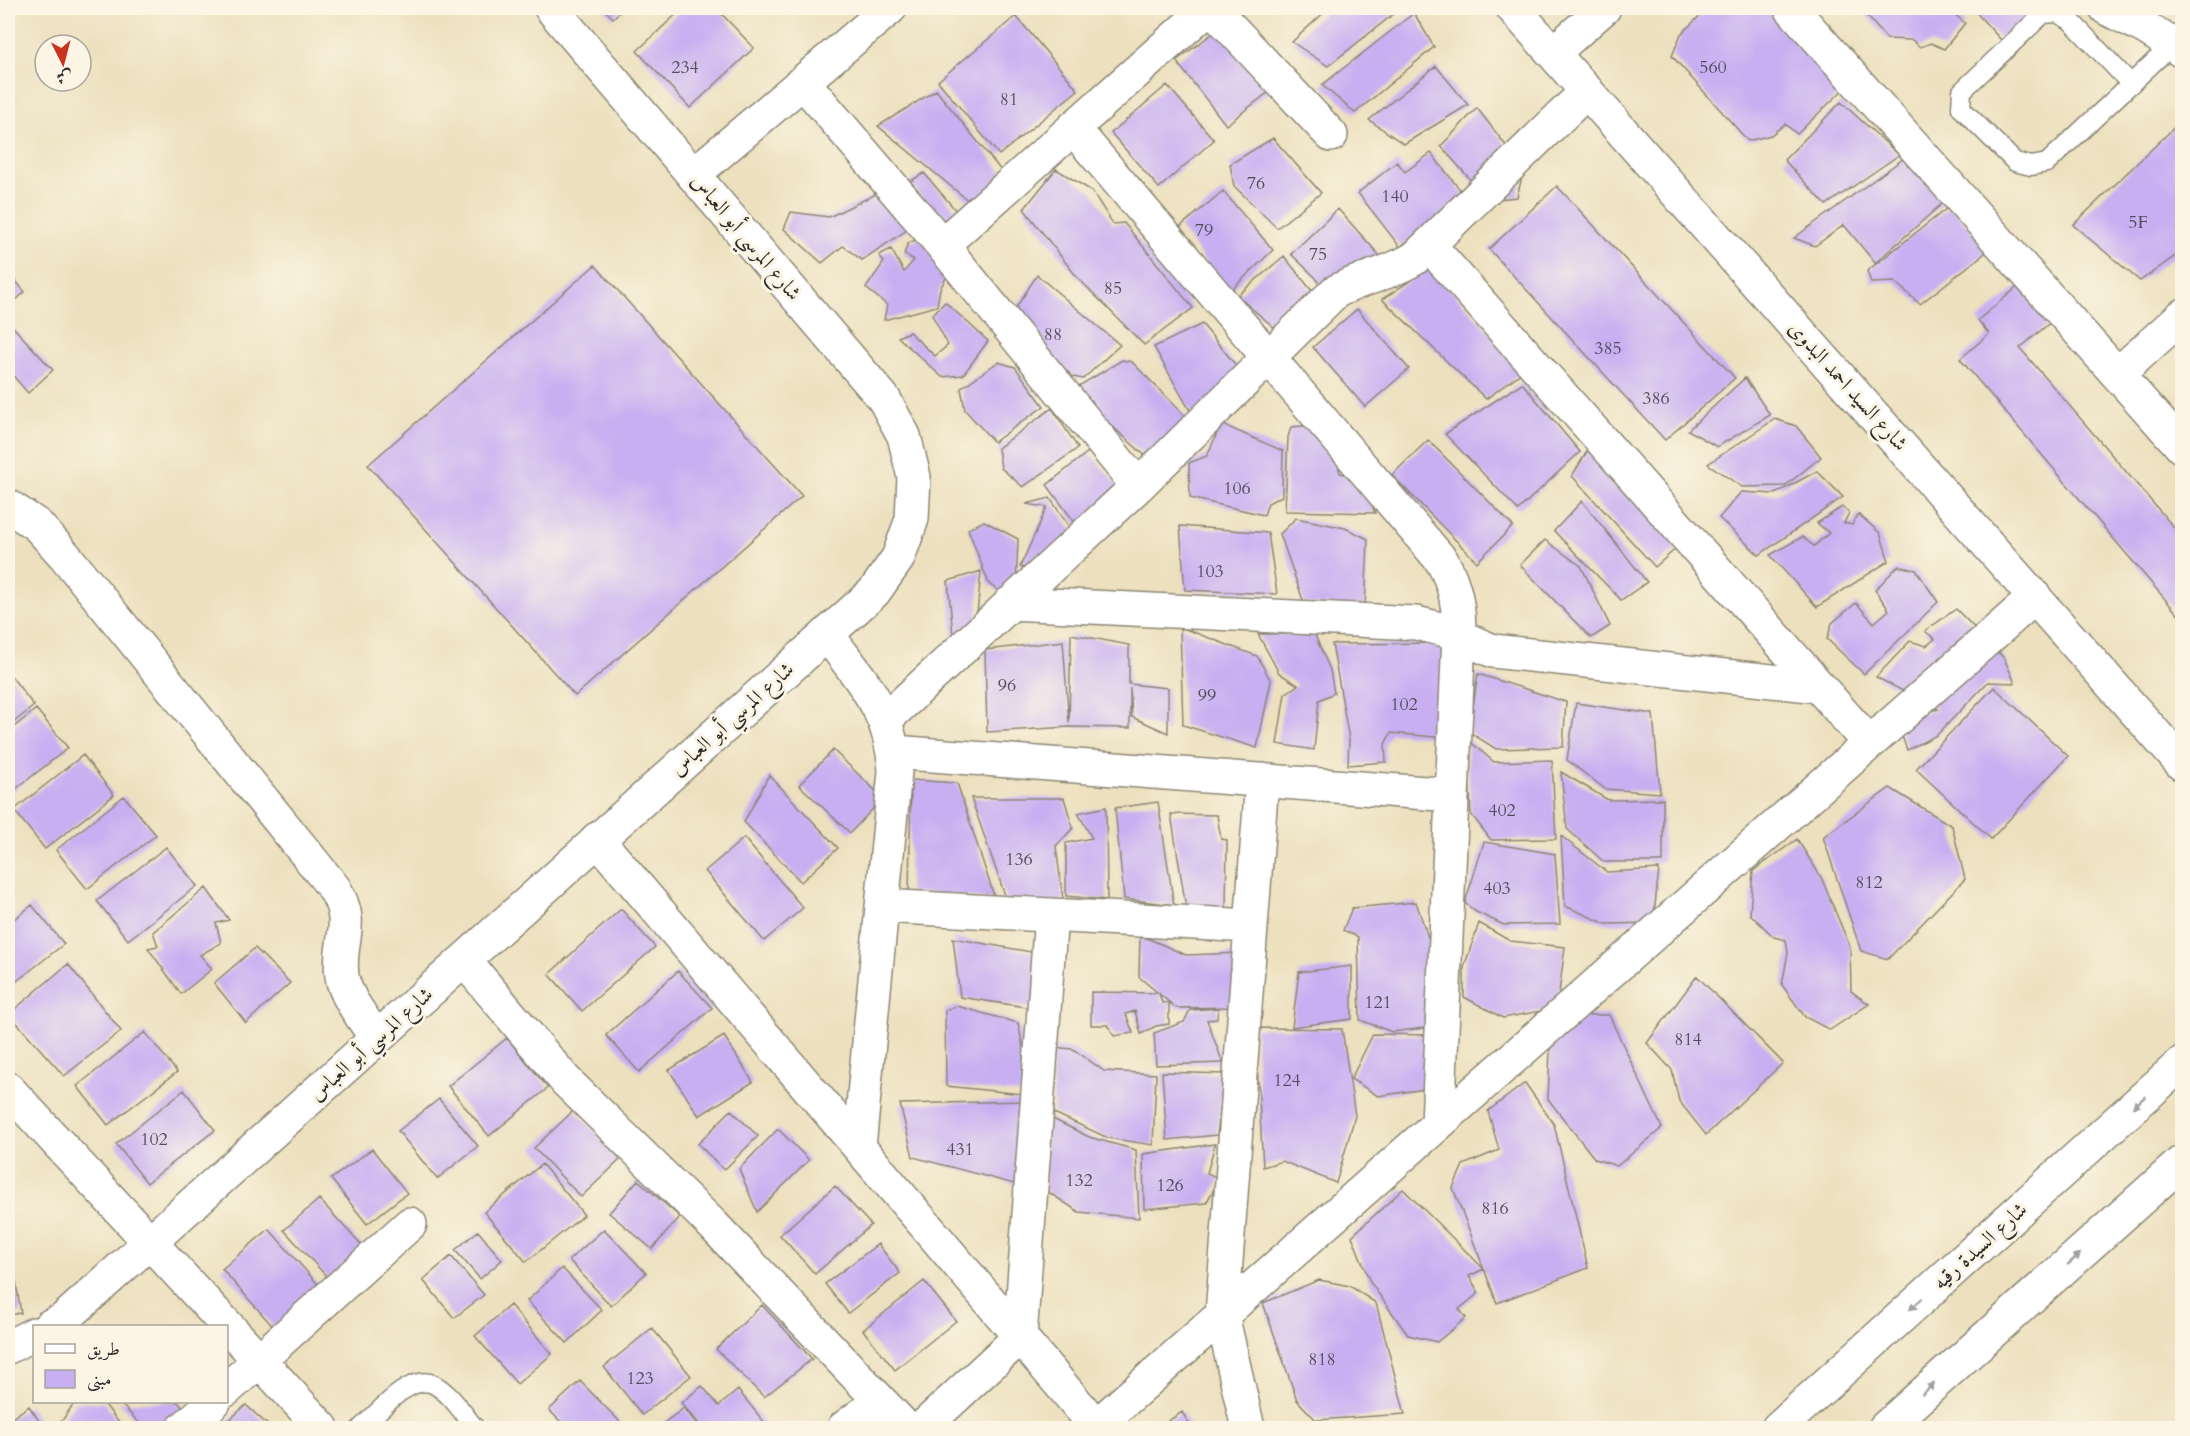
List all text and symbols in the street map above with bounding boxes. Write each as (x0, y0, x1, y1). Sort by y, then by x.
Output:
north arrow (33, 33, 93, 93)
house number: 234 (671, 55, 699, 80)
house number: 560 (1699, 55, 1727, 80)
text: ش (55, 65, 74, 89)
house number: 81 (1000, 87, 1018, 112)
street label: شارع المرسي أبو العباس (680, 167, 809, 310)
house number: 76 (1247, 171, 1265, 196)
house number: 140 (1381, 184, 1409, 209)
house number: 5F (2128, 210, 2148, 235)
house number: 79 (1195, 218, 1213, 243)
house number: 75 (1309, 242, 1327, 267)
house number: 85 (1104, 276, 1122, 301)
street label: شارع السيد احمد البدوى (1779, 315, 1914, 459)
house number: 88 (1044, 322, 1062, 347)
house number: 385 (1594, 336, 1622, 361)
house number: 386 (1642, 386, 1670, 411)
house number: 106 (1223, 476, 1251, 501)
house number: 103 (1196, 559, 1224, 584)
street label: شارع المرسي أبو العباس (663, 655, 804, 786)
house number: 96 (998, 673, 1016, 698)
house number: 99 (1198, 683, 1216, 708)
house number: 102 (1390, 692, 1418, 717)
house number: 402 (1488, 798, 1516, 823)
house number: 136 (1005, 847, 1033, 872)
house number: 812 (1855, 870, 1883, 895)
house number: 403 (1483, 876, 1511, 901)
street label: شارع المرسي أبو العباس (302, 980, 443, 1111)
house number: 121 (1364, 990, 1392, 1015)
house number: 814 (1674, 1027, 1702, 1052)
house number: 124 (1273, 1068, 1301, 1093)
one-way arrow (2132, 1095, 2146, 1109)
house number: 102 (140, 1127, 168, 1152)
house number: 431 (946, 1137, 974, 1162)
house number: 132 (1065, 1168, 1093, 1193)
house number: 126 (1156, 1173, 1184, 1198)
house number: 816 (1481, 1196, 1509, 1221)
street label: شارع السيدة رقيه (1926, 1196, 2036, 1299)
one-way arrow (2066, 1252, 2081, 1266)
one-way arrow (1909, 1297, 1924, 1311)
legend (33, 1325, 228, 1403)
text: طريق (87, 1337, 120, 1362)
house number: 818 (1308, 1347, 1336, 1372)
house number: 123 (626, 1366, 654, 1391)
text: مبنى (87, 1367, 112, 1392)
one-way arrow (1921, 1382, 1936, 1396)

